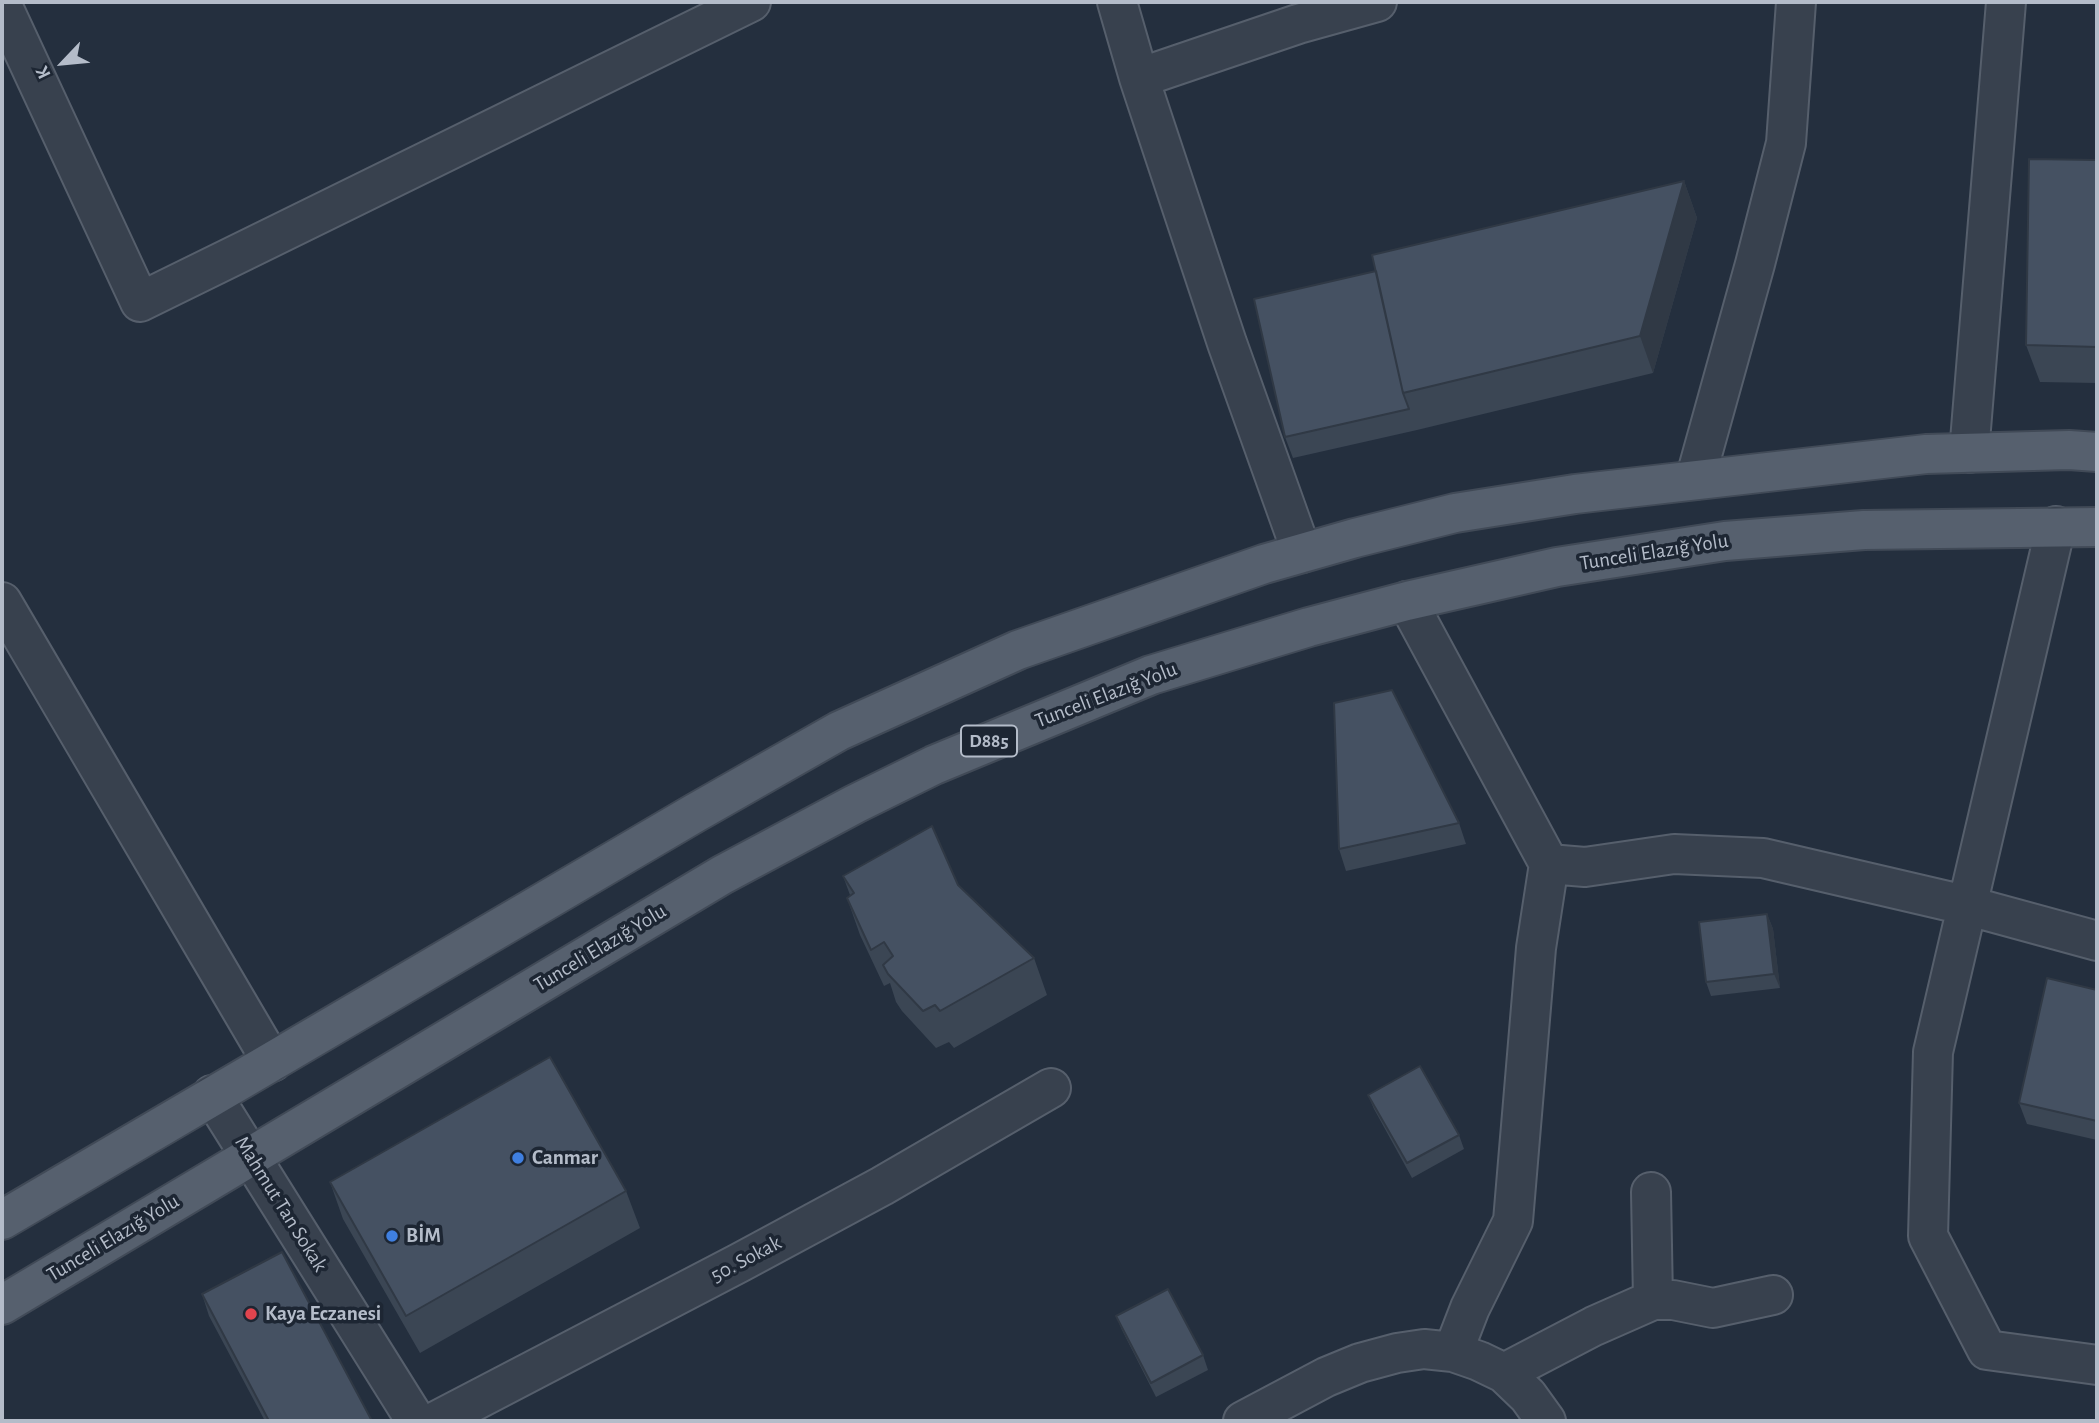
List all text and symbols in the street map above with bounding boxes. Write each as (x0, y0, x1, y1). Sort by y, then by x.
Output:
north arrow (28, 28, 98, 98)
text: K (33, 63, 55, 82)
street label: Tunceli Elazığ Yolu (1578, 528, 1730, 576)
street label: Tunceli Elazığ Yolu (1031, 656, 1181, 734)
road number: D885 (961, 726, 1017, 756)
street label: Tunceli Elazığ Yolu (529, 899, 671, 997)
street label: Mahmut Tan Sokak (229, 1131, 333, 1277)
place label: Canmar (532, 1145, 598, 1171)
marker: Canmar (510, 1150, 526, 1166)
street label: Tunceli Elazığ Yolu (42, 1189, 184, 1287)
place label: BİM (406, 1223, 441, 1249)
marker: BİM (384, 1228, 400, 1244)
street label: 50. Sokak (706, 1230, 786, 1288)
place label: Kaya Eczanesi (265, 1301, 381, 1327)
marker: Kaya Eczanesi (243, 1306, 259, 1322)

